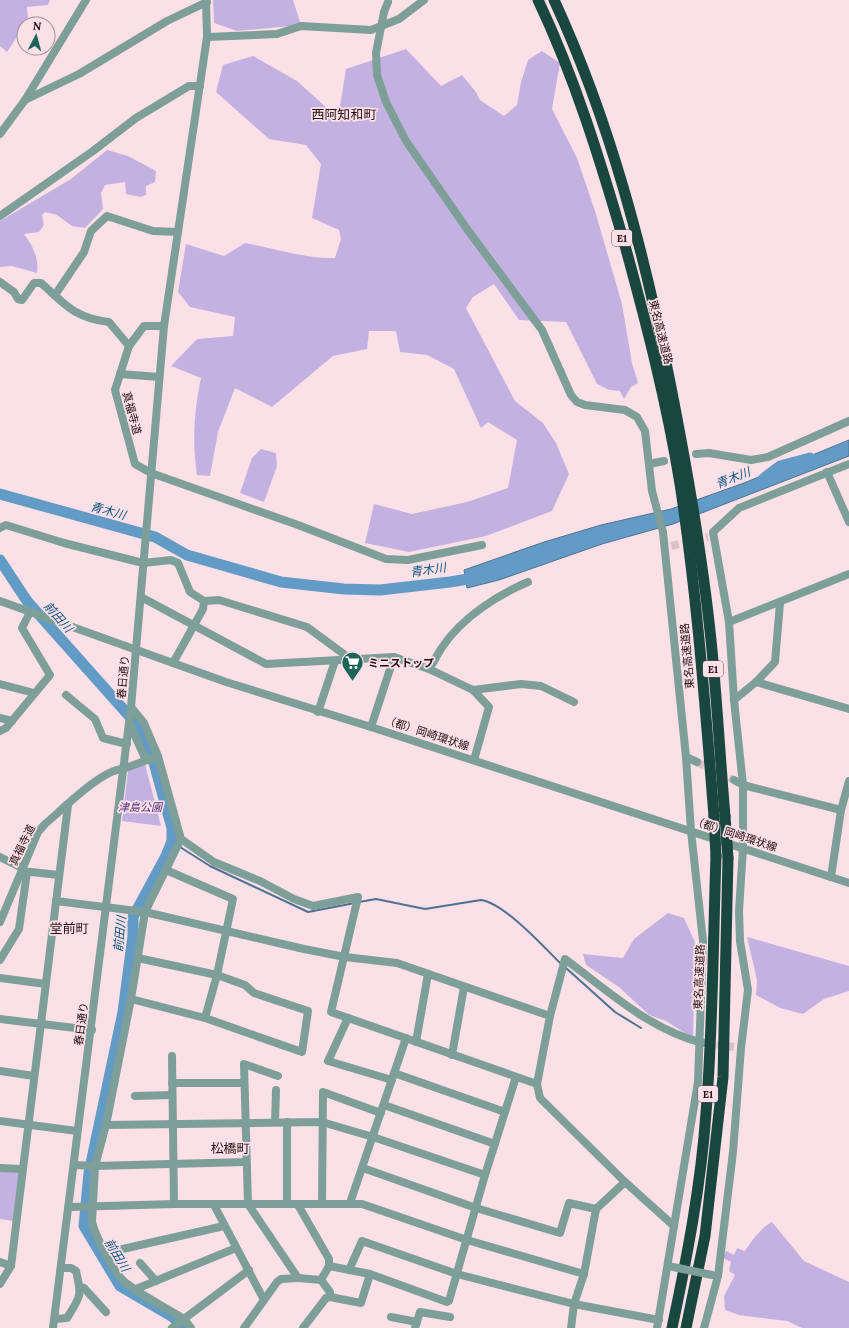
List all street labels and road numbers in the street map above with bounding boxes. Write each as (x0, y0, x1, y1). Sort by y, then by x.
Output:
road number: E1 (612, 230, 632, 246)
street label: 東名高速道路 (646, 298, 676, 366)
street label: 真福寺道 (120, 390, 144, 436)
street label: 東名高速道路 (677, 623, 697, 689)
street label: 春日通り (114, 654, 132, 700)
road number: E1 (703, 661, 723, 677)
street label: （都）岡崎環状線 (383, 713, 471, 753)
street label: （都）岡崎環状線 (691, 814, 779, 854)
street label: 真福寺道 (6, 822, 38, 868)
street label: 東名高速道路 (691, 944, 707, 1010)
street label: 春日通り (71, 1001, 91, 1047)
road number: E1 (698, 1086, 718, 1102)

